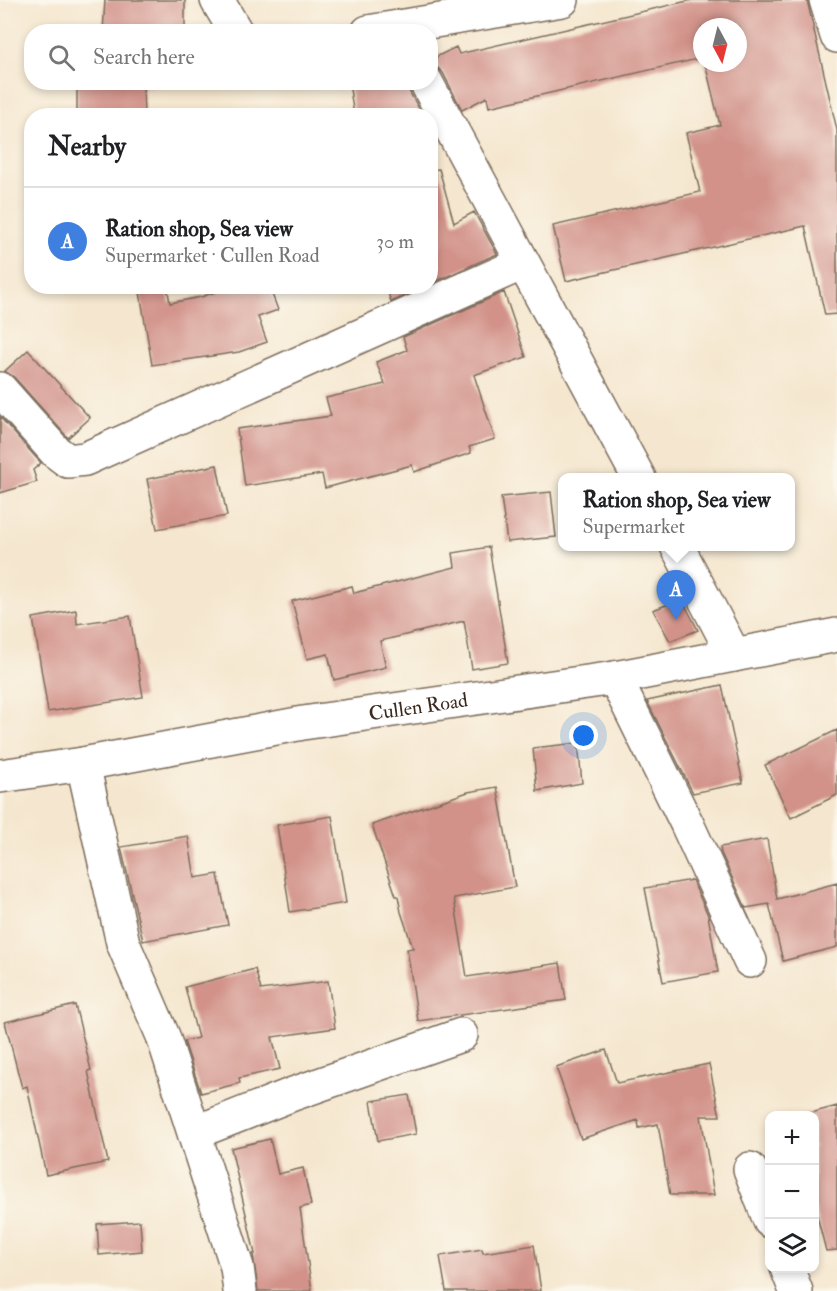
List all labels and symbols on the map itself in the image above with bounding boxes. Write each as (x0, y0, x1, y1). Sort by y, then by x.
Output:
north arrow (693, 18, 747, 72)
pin: A (656, 570, 696, 620)
street label: Cullen Road (367, 687, 470, 726)
your location (569, 721, 598, 750)

